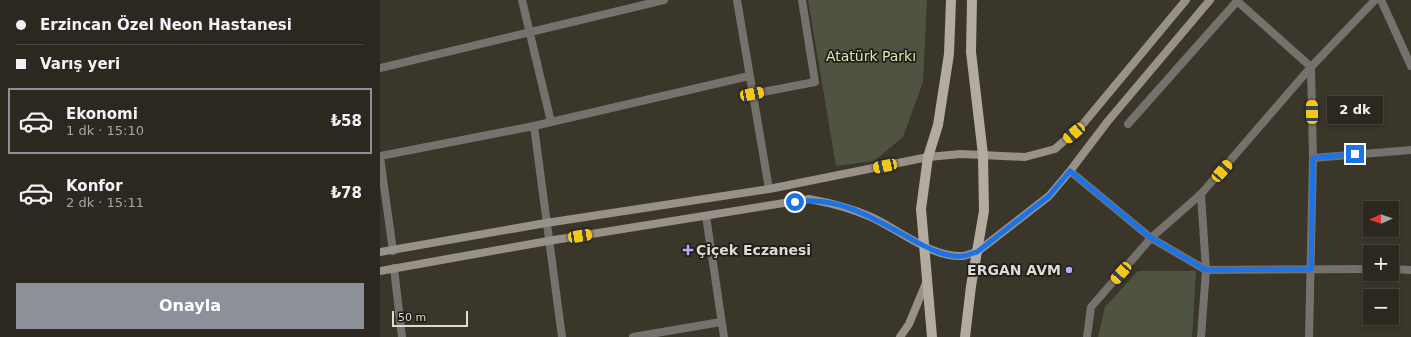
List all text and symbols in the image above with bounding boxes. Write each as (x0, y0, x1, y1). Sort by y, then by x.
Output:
text: Erzincan Özel Neon Hastanesi (40, 16, 292, 34)
park label: Atatürk Parkı (826, 48, 916, 64)
text: Varış yeri (40, 55, 120, 73)
car (739, 86, 765, 102)
callout: 2 dk (1327, 96, 1383, 124)
car (1306, 100, 1318, 124)
text: 2 dk (1339, 102, 1371, 117)
icon: car (18, 103, 54, 139)
text: Ekonomi (66, 105, 138, 123)
text: ₺58 (331, 112, 362, 130)
car (1061, 121, 1087, 145)
text: 1 dk · 15:10 (66, 123, 144, 138)
route end (1346, 145, 1364, 163)
car (872, 158, 898, 174)
car (1210, 158, 1234, 184)
icon: car (18, 175, 54, 211)
text: Konfor (66, 177, 123, 195)
text: ₺78 (331, 184, 362, 202)
route start (786, 193, 804, 211)
text: 2 dk · 15:11 (66, 195, 144, 210)
north arrow (1363, 201, 1399, 237)
map controls (1363, 201, 1399, 325)
car (567, 228, 593, 244)
place label: Çiçek Eczanesi (696, 242, 811, 258)
marker: Çiçek Eczanesi (683, 245, 693, 255)
button: + (1363, 245, 1399, 281)
car (1109, 260, 1133, 286)
place label: ERGAN AVM (967, 262, 1061, 278)
marker: ERGAN AVM (1064, 265, 1074, 275)
button: Onayla (16, 283, 364, 329)
button: − (1363, 289, 1399, 325)
scale bar (392, 309, 468, 328)
text: 50 m (398, 311, 426, 324)

